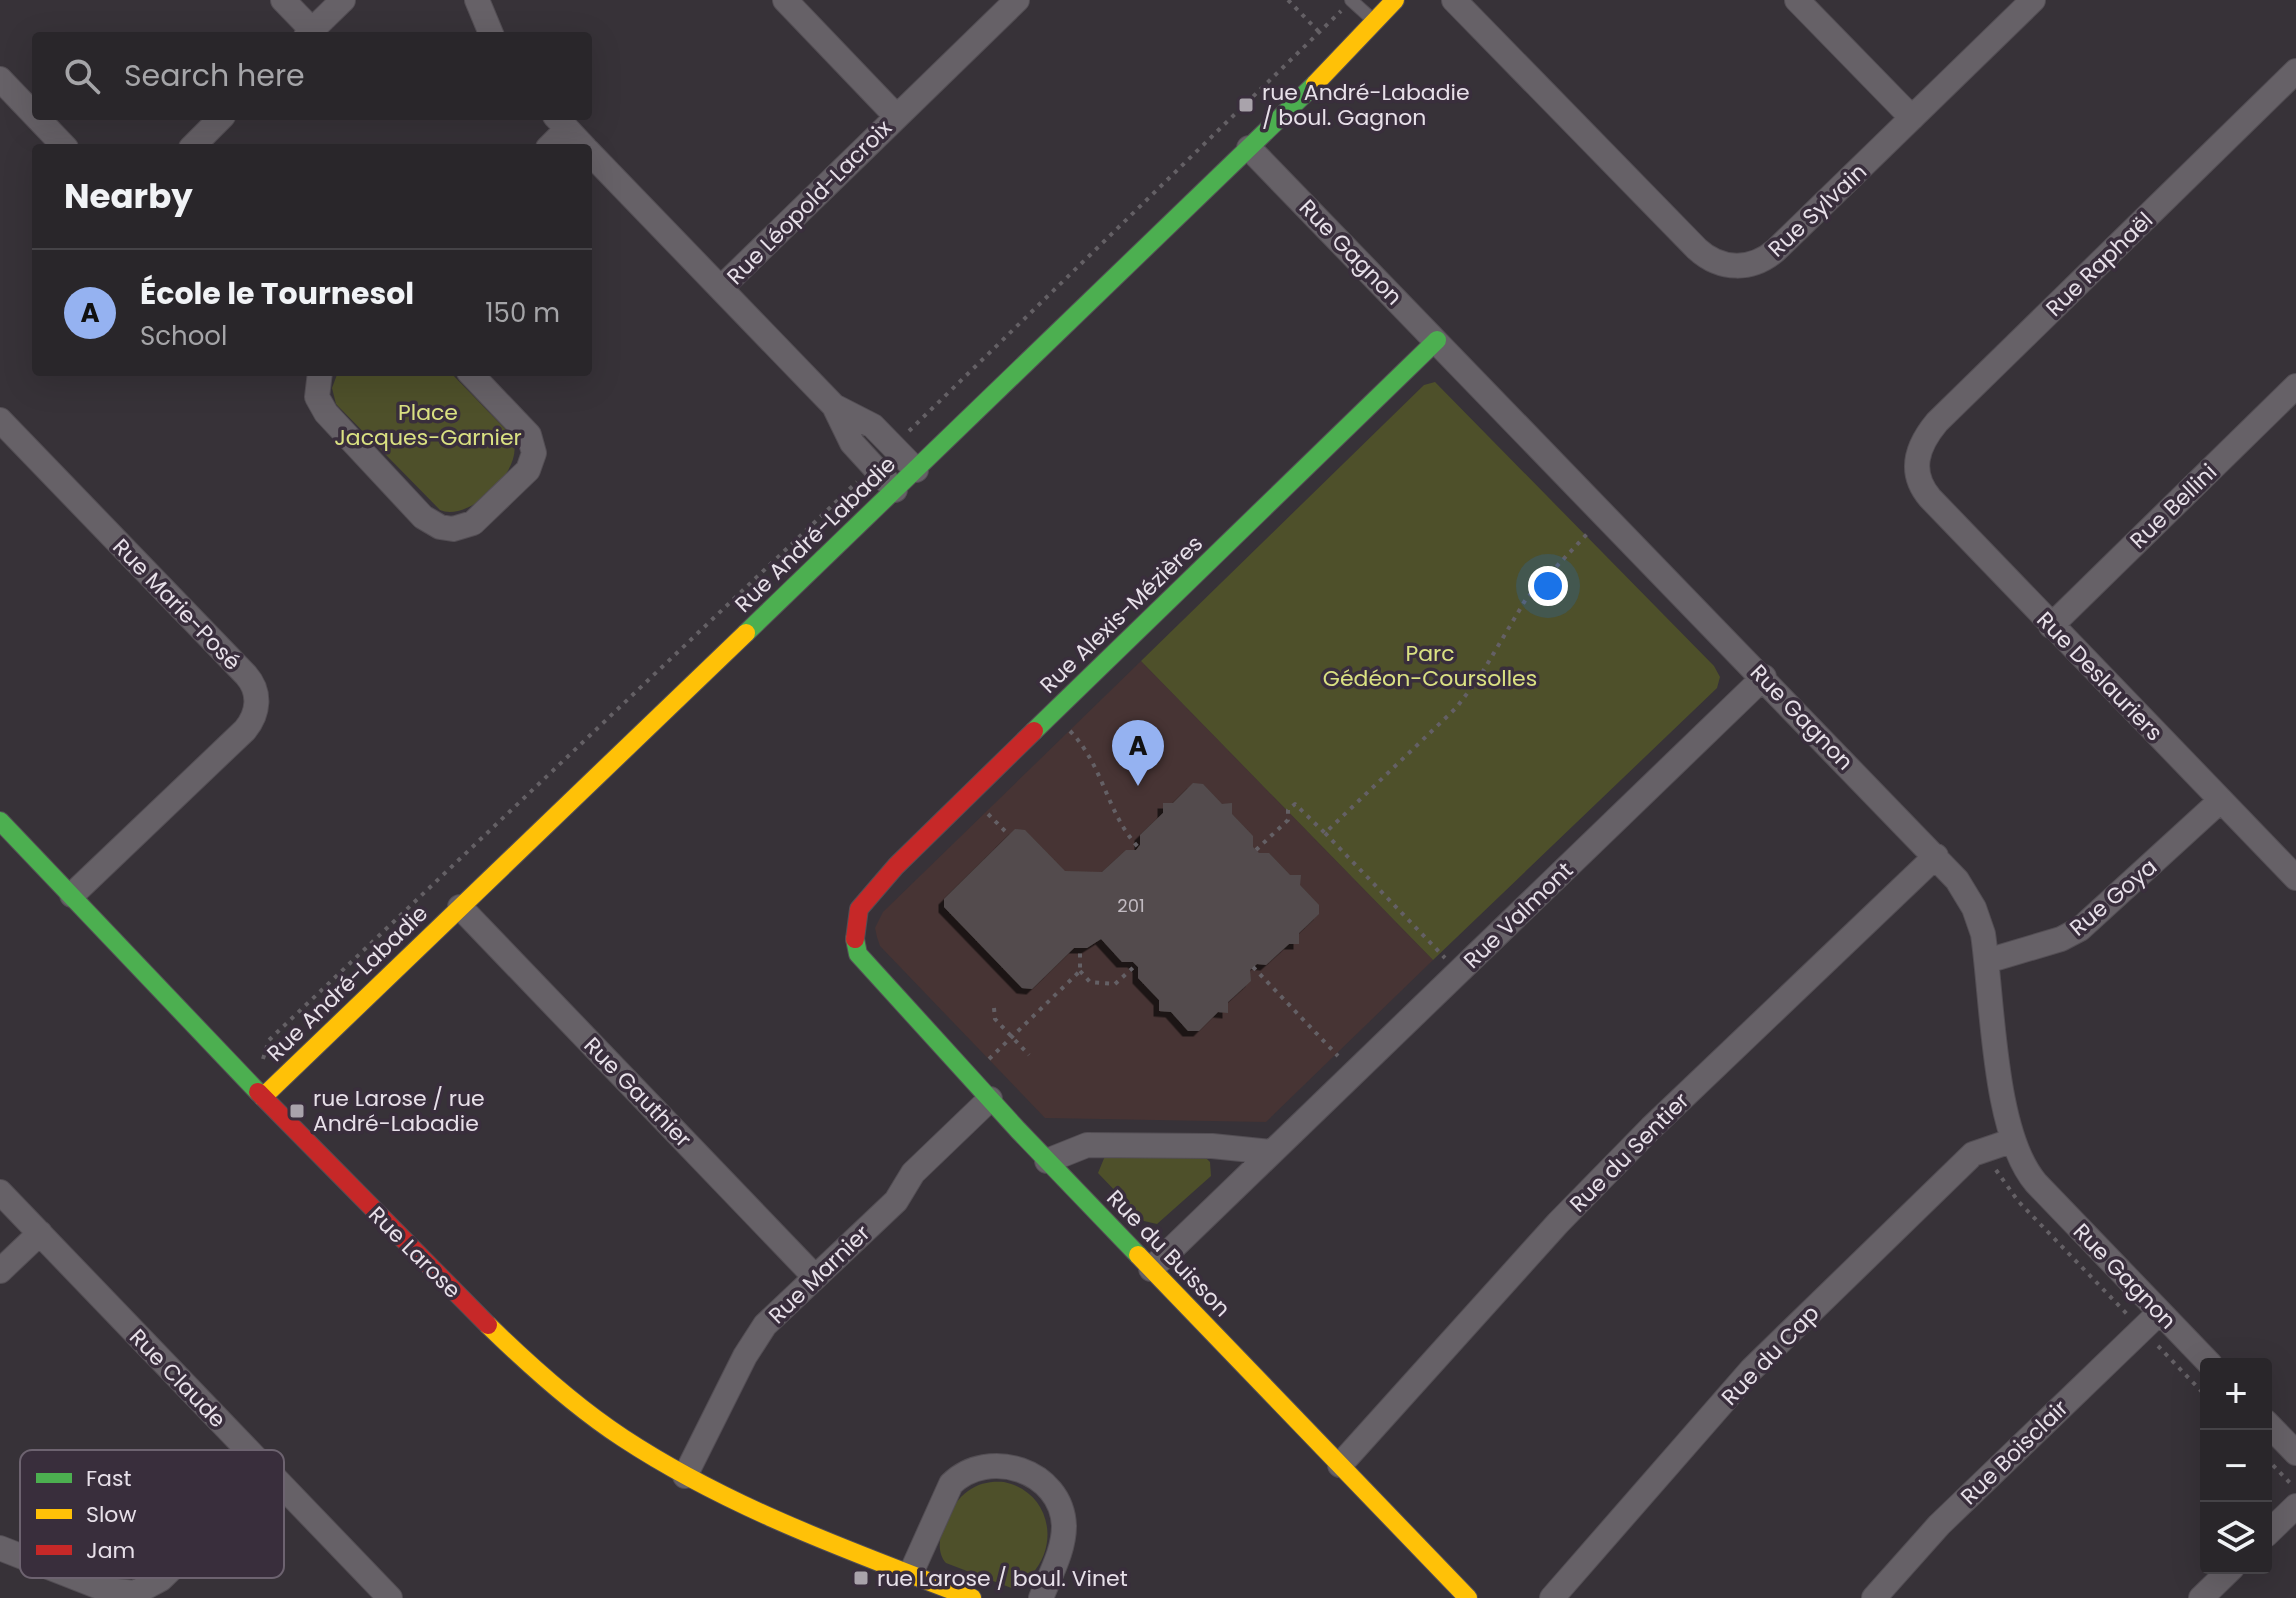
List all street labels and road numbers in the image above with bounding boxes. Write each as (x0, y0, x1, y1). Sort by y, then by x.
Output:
street label: Rue Léopold-Lacroix (720, 113, 899, 292)
street label: Rue Sylvain (1761, 157, 1873, 264)
street label: Rue Gagnon (1292, 193, 1409, 312)
street label: Rue Raphaël (2039, 205, 2160, 323)
street label: Rue André-Labadie (728, 449, 903, 619)
street label: Rue Bellini (2123, 457, 2224, 556)
street label: Rue Alexis-Mézières (1033, 528, 1210, 700)
street label: Rue Marie-Posé (106, 532, 248, 677)
street label: Rue Deslauriers (2030, 605, 2169, 748)
street label: Rue Gagnon (1743, 658, 1860, 777)
street label: Rue Goya (2063, 852, 2164, 943)
street label: Rue Valmont (1457, 855, 1580, 975)
street label: Rue André-Labadie (260, 898, 435, 1068)
street label: Rue Gauthier (577, 1030, 698, 1154)
street label: Rue du Sentier (1563, 1086, 1696, 1219)
street label: Rue du Buisson (1100, 1183, 1237, 1324)
street label: Rue Larose (362, 1199, 468, 1305)
street label: Rue Gagnon (2066, 1217, 2183, 1336)
street label: Rue Marnier (762, 1218, 877, 1331)
street label: Rue du Cap (1715, 1298, 1826, 1412)
street label: Rue Claude (122, 1322, 233, 1435)
street label: Rue Boisclair (1954, 1393, 2075, 1512)

